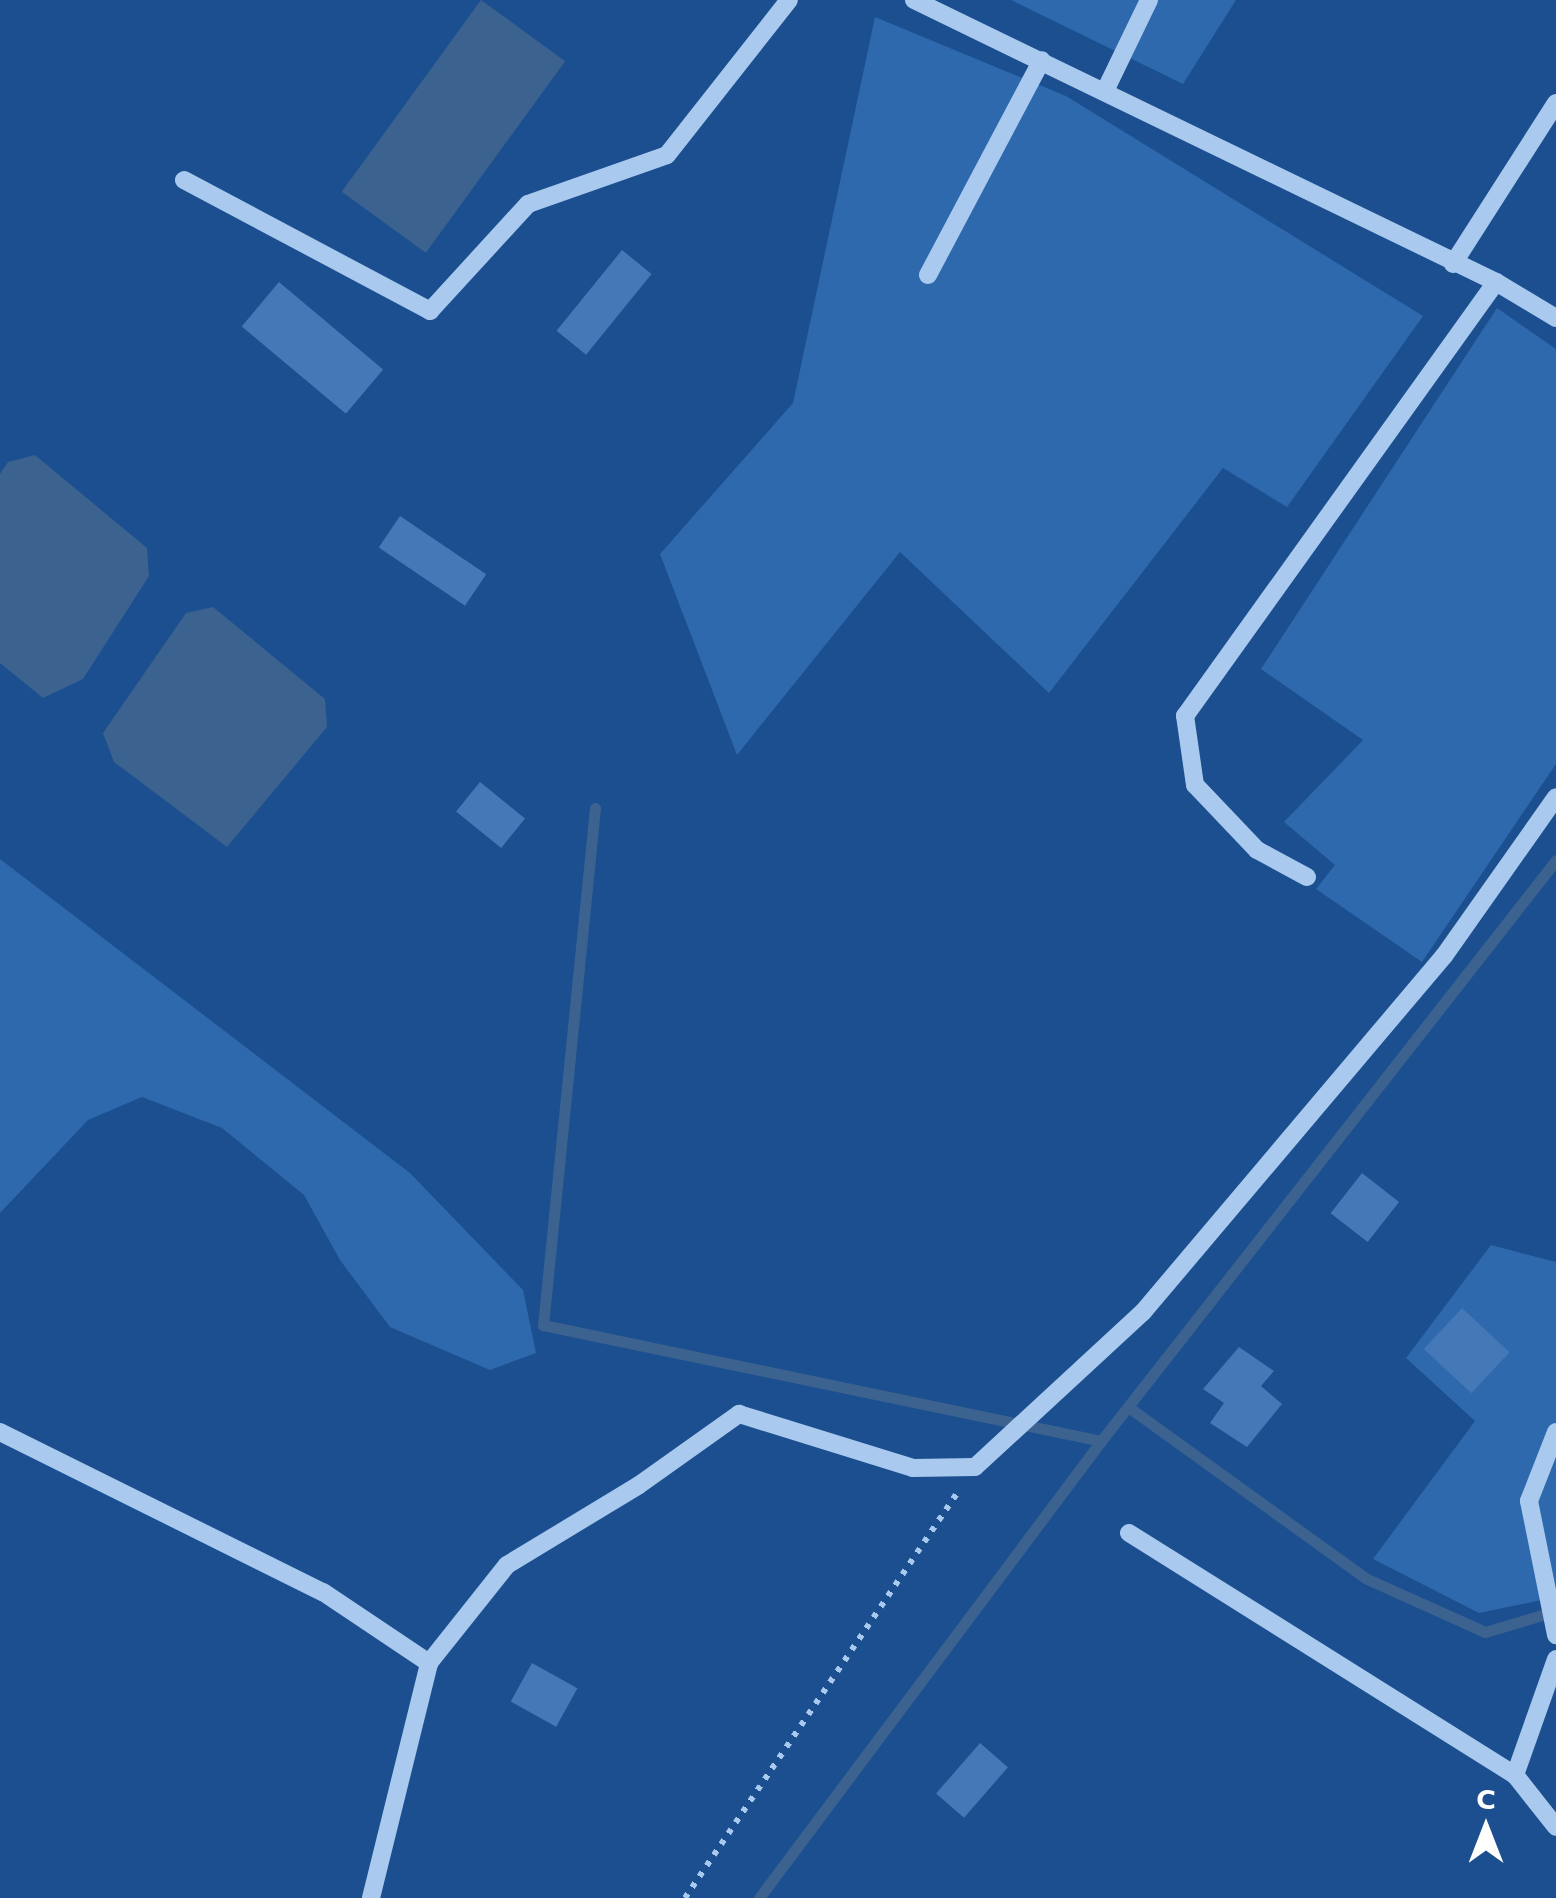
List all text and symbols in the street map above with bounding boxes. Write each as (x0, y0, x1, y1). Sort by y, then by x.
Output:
north arrow (1436, 1778, 1536, 1878)
text: С (1476, 1781, 1496, 1815)

